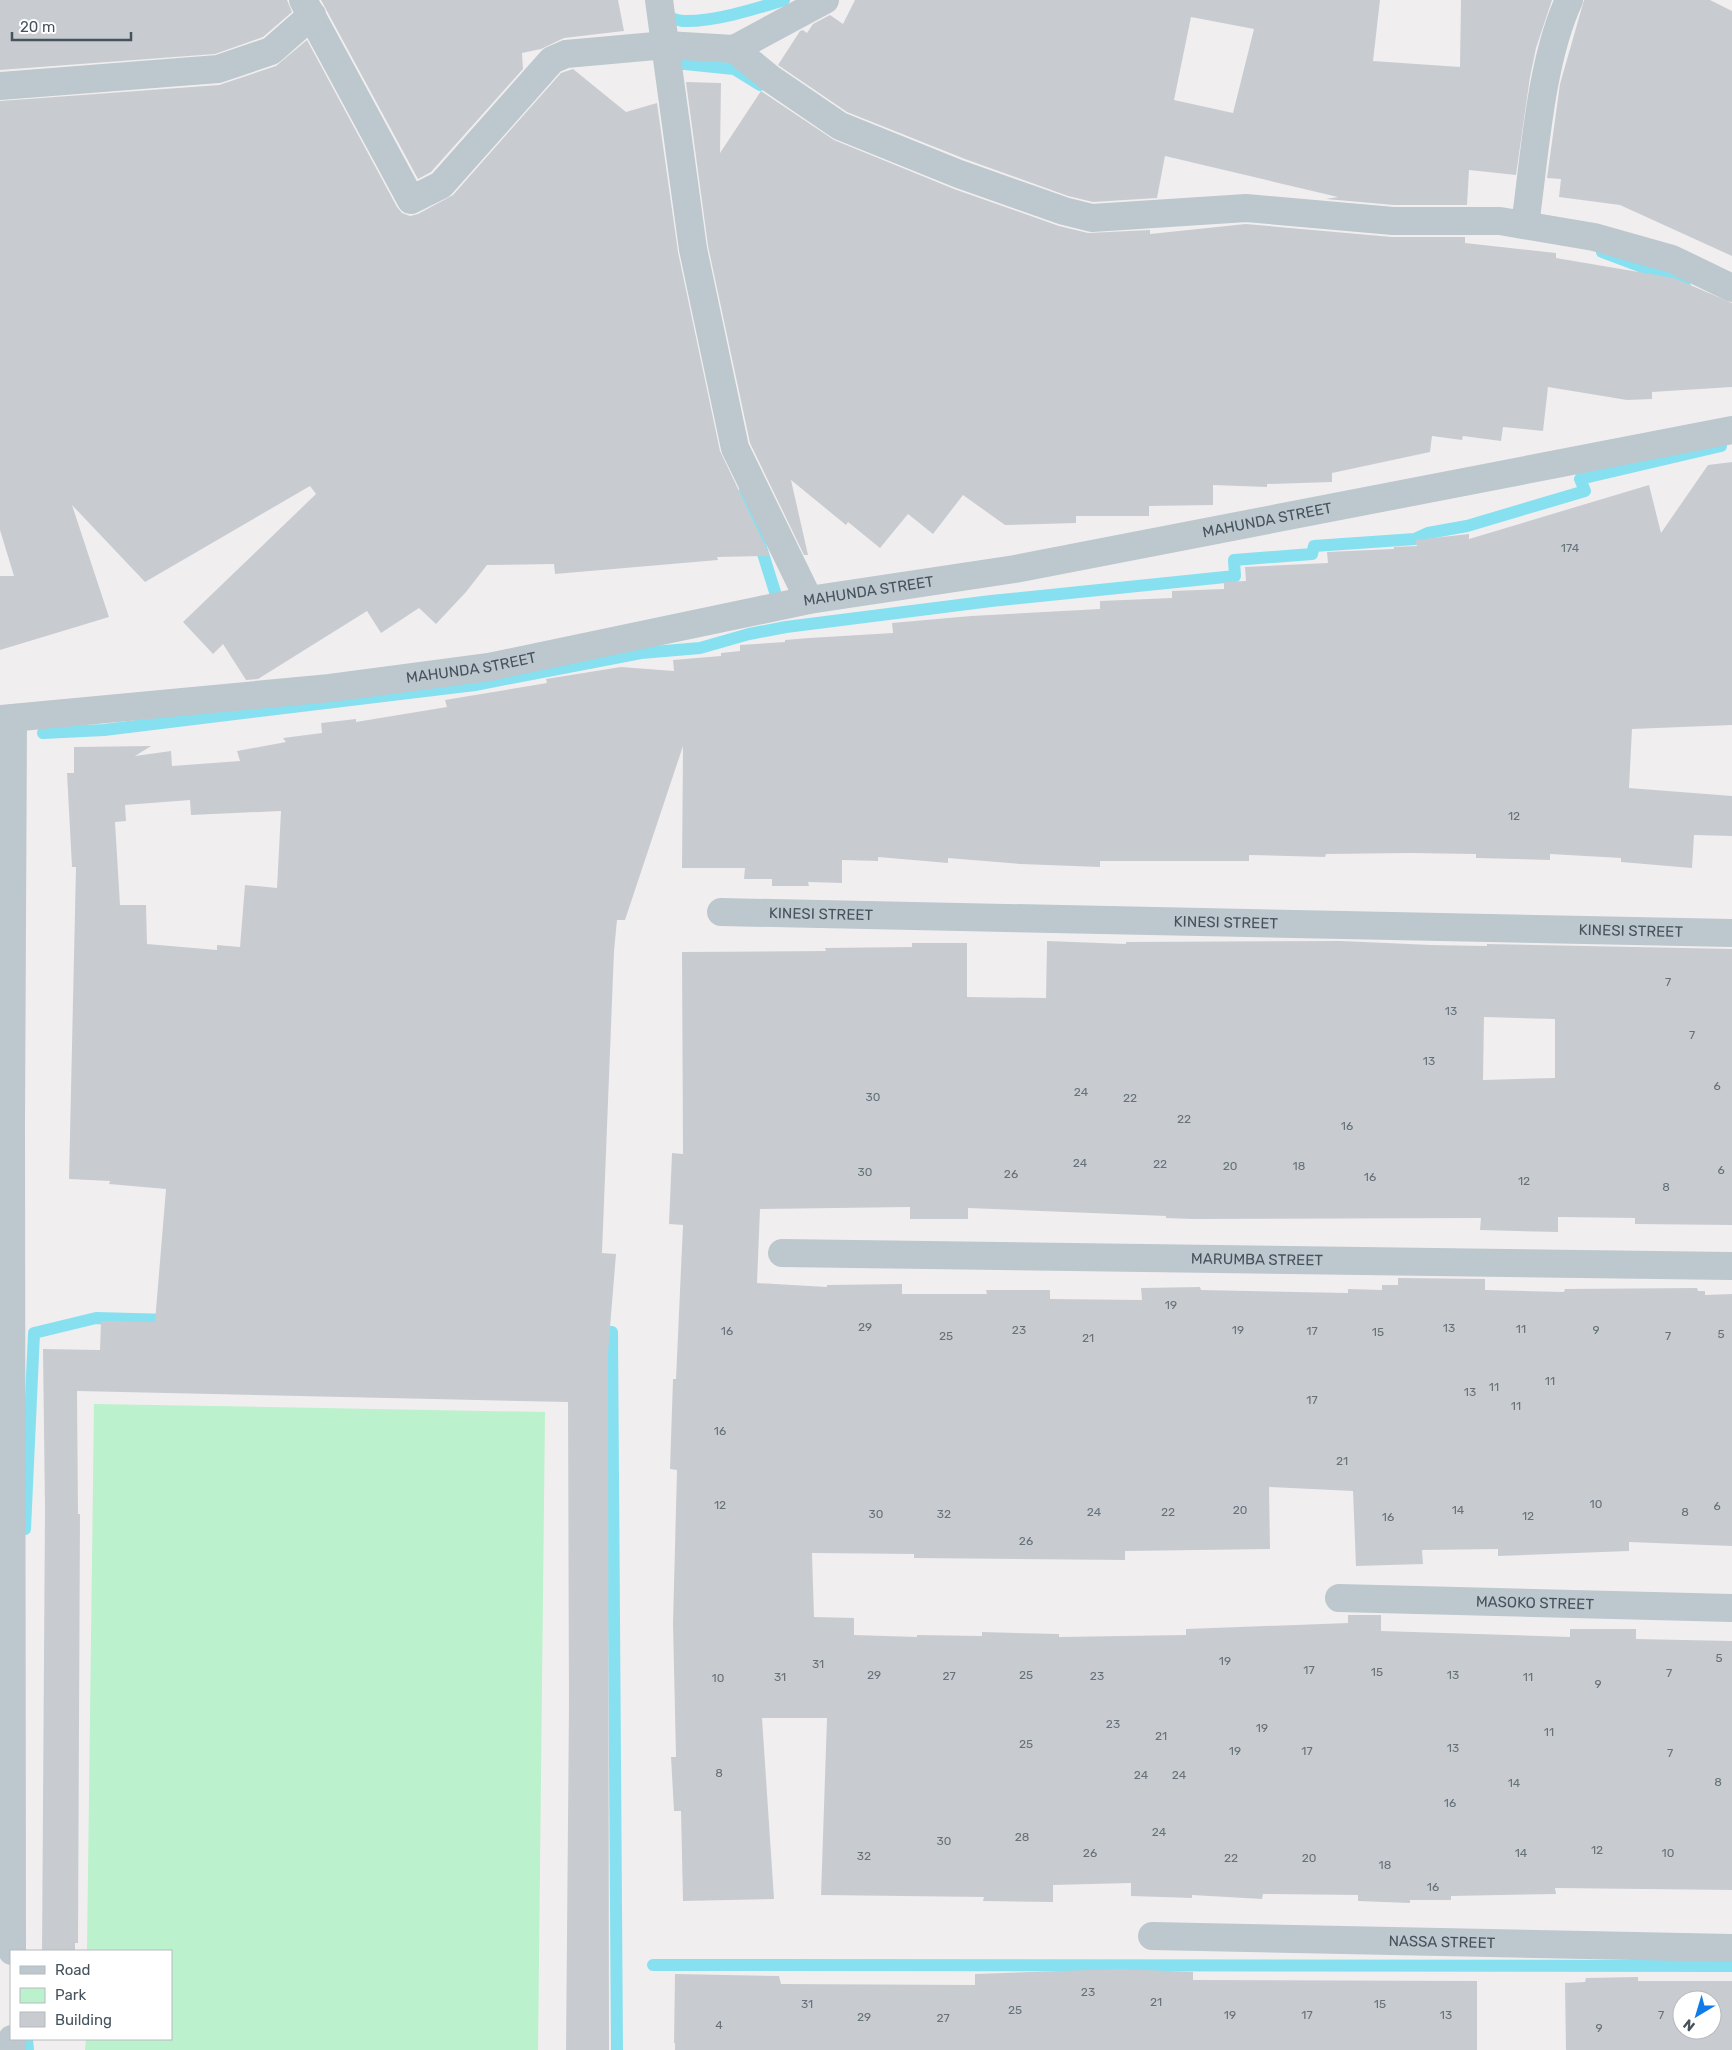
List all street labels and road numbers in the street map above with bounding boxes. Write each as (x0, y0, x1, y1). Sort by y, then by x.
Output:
street label: MAHUNDA STREET (1201, 499, 1334, 541)
street label: MAHUNDA STREET (802, 572, 935, 610)
street label: MAHUNDA STREET (405, 648, 538, 687)
street label: KINESI STREET (769, 904, 874, 924)
street label: KINESI STREET (1174, 912, 1279, 933)
street label: KINESI STREET (1578, 921, 1683, 941)
street label: MARUMBA STREET (1191, 1250, 1323, 1269)
street label: MASOKO STREET (1476, 1592, 1595, 1613)
street label: NASSA STREET (1388, 1932, 1496, 1952)

